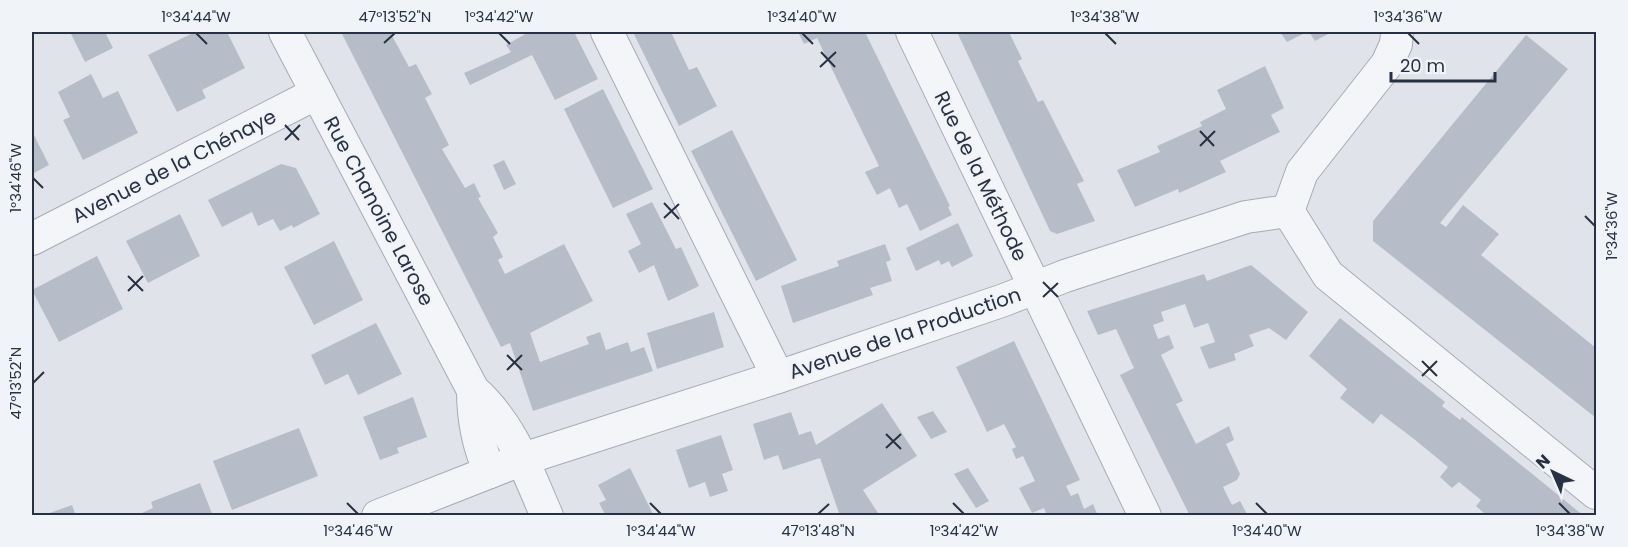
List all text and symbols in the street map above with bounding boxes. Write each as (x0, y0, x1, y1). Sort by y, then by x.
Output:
text: 1°34'44"W (161, 6, 231, 27)
text: 47°13'52"N (359, 6, 431, 27)
text: 1°34'42"W (465, 6, 534, 27)
text: 1°34'40"W (767, 6, 837, 27)
text: 1°34'38"W (1071, 6, 1140, 27)
text: 1°34'36"W (1374, 6, 1443, 27)
scale bar (1391, 45, 1494, 83)
text: 20 m (1400, 53, 1445, 78)
street label: Rue de la Méthode (928, 86, 1034, 266)
street label: Avenue de la Chénaye (67, 102, 281, 230)
street label: Rue Chanoine Larose (317, 111, 441, 311)
text: 1°34'46"W (5, 143, 26, 213)
text: 1°34'36"W (1601, 191, 1622, 261)
street label: Avenue de la Production (785, 280, 1025, 386)
text: 47°13'52"N (5, 347, 26, 419)
north arrow (1523, 442, 1583, 502)
text: N (1531, 449, 1555, 474)
text: 1°34'46"W (323, 520, 393, 541)
text: 1°34'44"W (626, 520, 696, 541)
text: 47°13'48"N (781, 520, 855, 541)
text: 1°34'42"W (930, 520, 999, 541)
text: 1°34'40"W (1232, 520, 1302, 541)
text: 1°34'38"W (1536, 520, 1605, 541)

